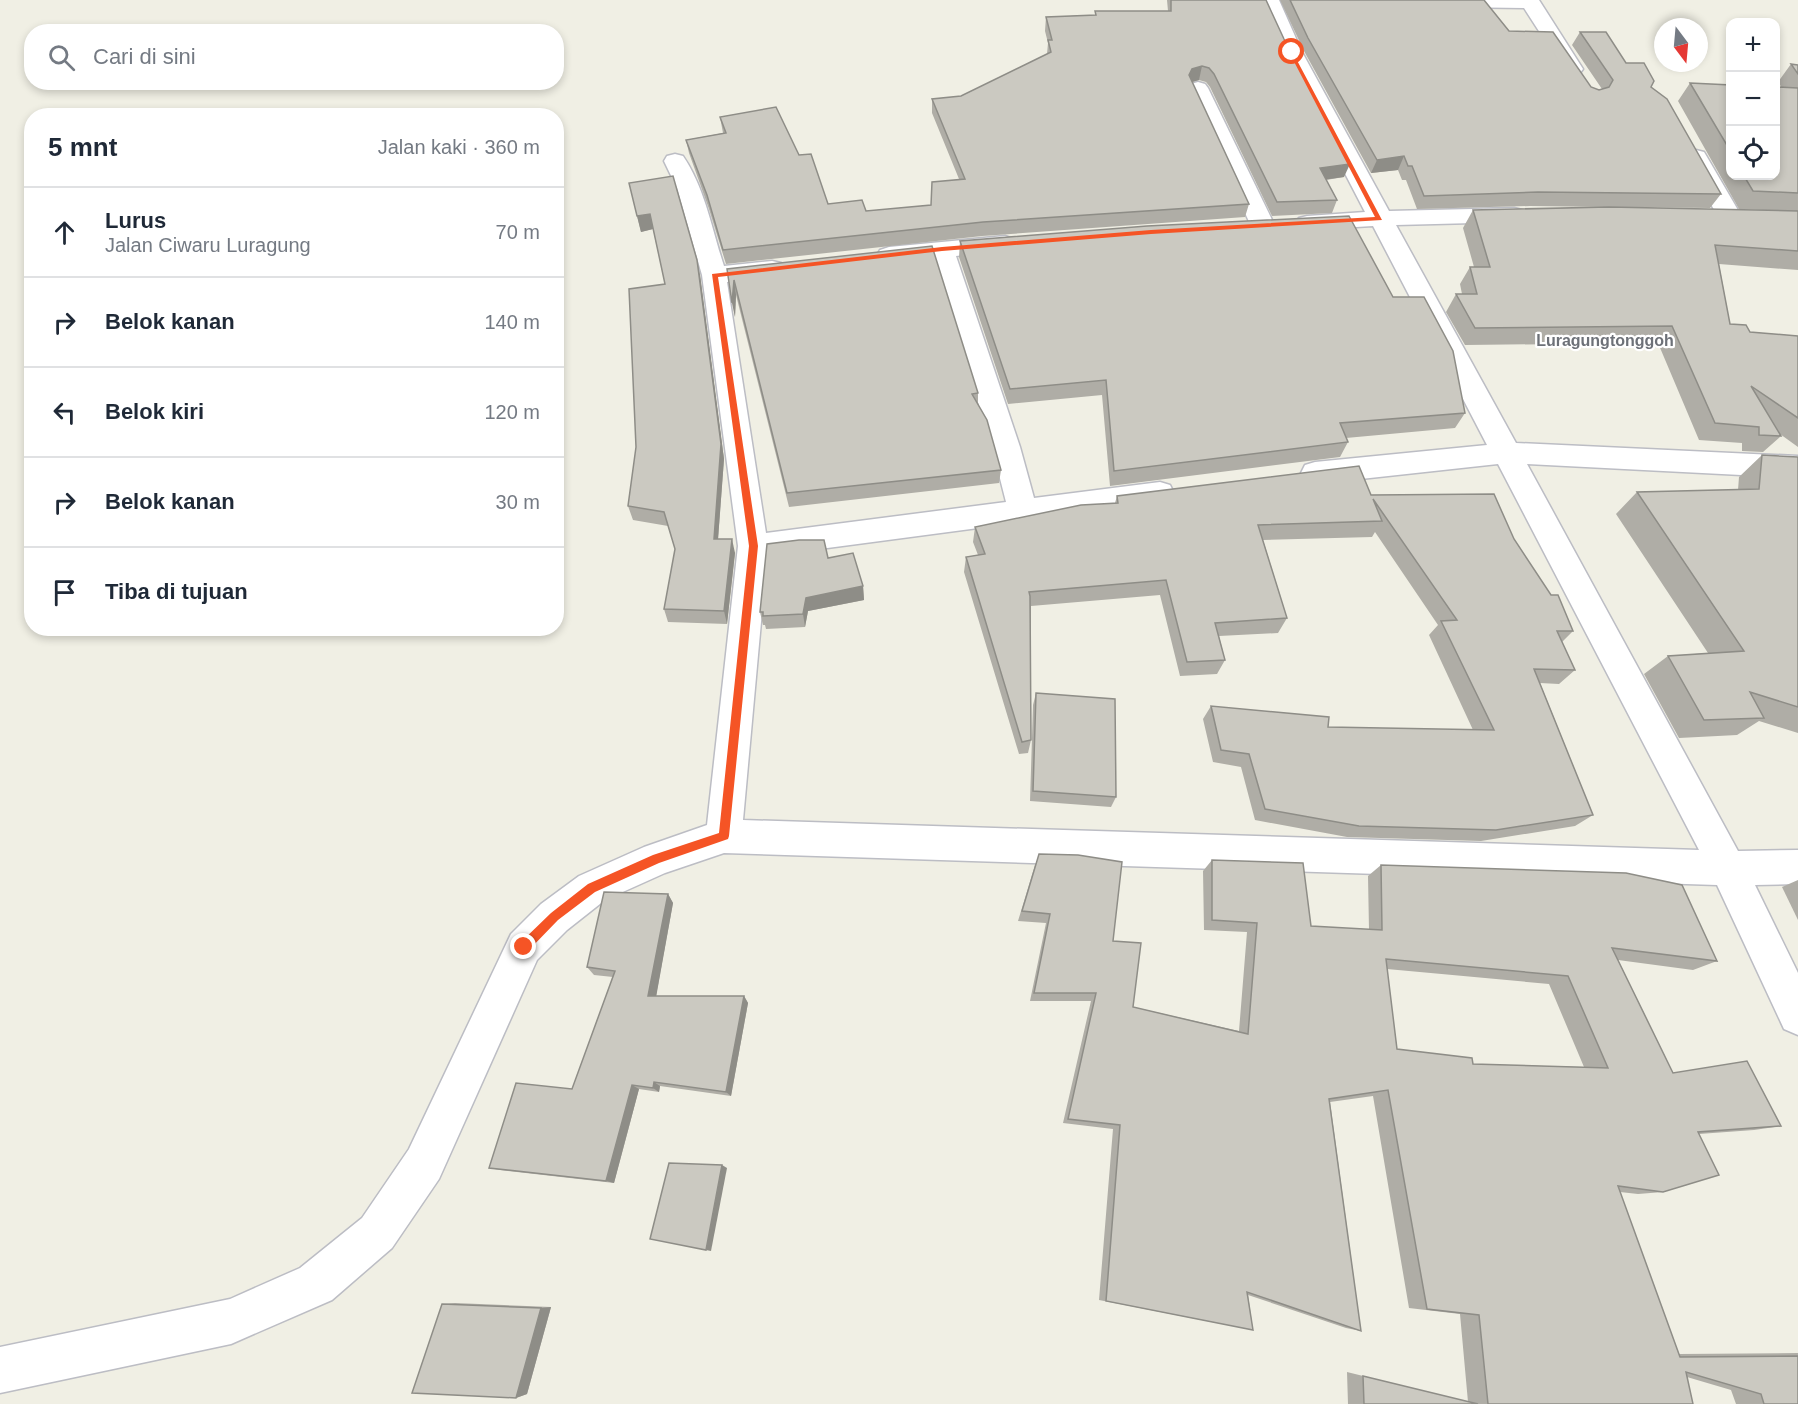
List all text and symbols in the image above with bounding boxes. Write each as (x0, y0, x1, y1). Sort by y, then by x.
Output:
north arrow (1654, 18, 1708, 72)
map controls (1726, 18, 1780, 180)
button: + (1726, 18, 1780, 72)
search box (24, 24, 564, 90)
route start (1278, 38, 1304, 64)
icon: search (45, 41, 78, 74)
text: Cari di sini (93, 44, 196, 69)
button: − (1726, 72, 1780, 126)
button: locate (1726, 126, 1780, 180)
text: 5 mnt (48, 132, 117, 162)
text: Jalan kaki · 360 m (378, 136, 540, 158)
text: Lurus (105, 208, 166, 233)
icon: ahead (48, 216, 81, 249)
text: 70 m (496, 221, 540, 243)
text: Jalan Ciwaru Luragung (105, 234, 311, 256)
icon: right (48, 306, 81, 339)
text: Belok kanan (105, 309, 235, 334)
text: 140 m (484, 311, 540, 333)
district label: Luragungtonggoh (1536, 332, 1674, 349)
icon: left (48, 396, 81, 429)
text: Belok kiri (105, 399, 204, 424)
text: 120 m (484, 401, 540, 423)
icon: right (48, 486, 81, 519)
text: Belok kanan (105, 489, 235, 514)
text: 30 m (496, 491, 540, 513)
icon: arrive (48, 576, 81, 609)
text: Tiba di tujuan (105, 579, 248, 604)
route end (510, 933, 536, 959)

